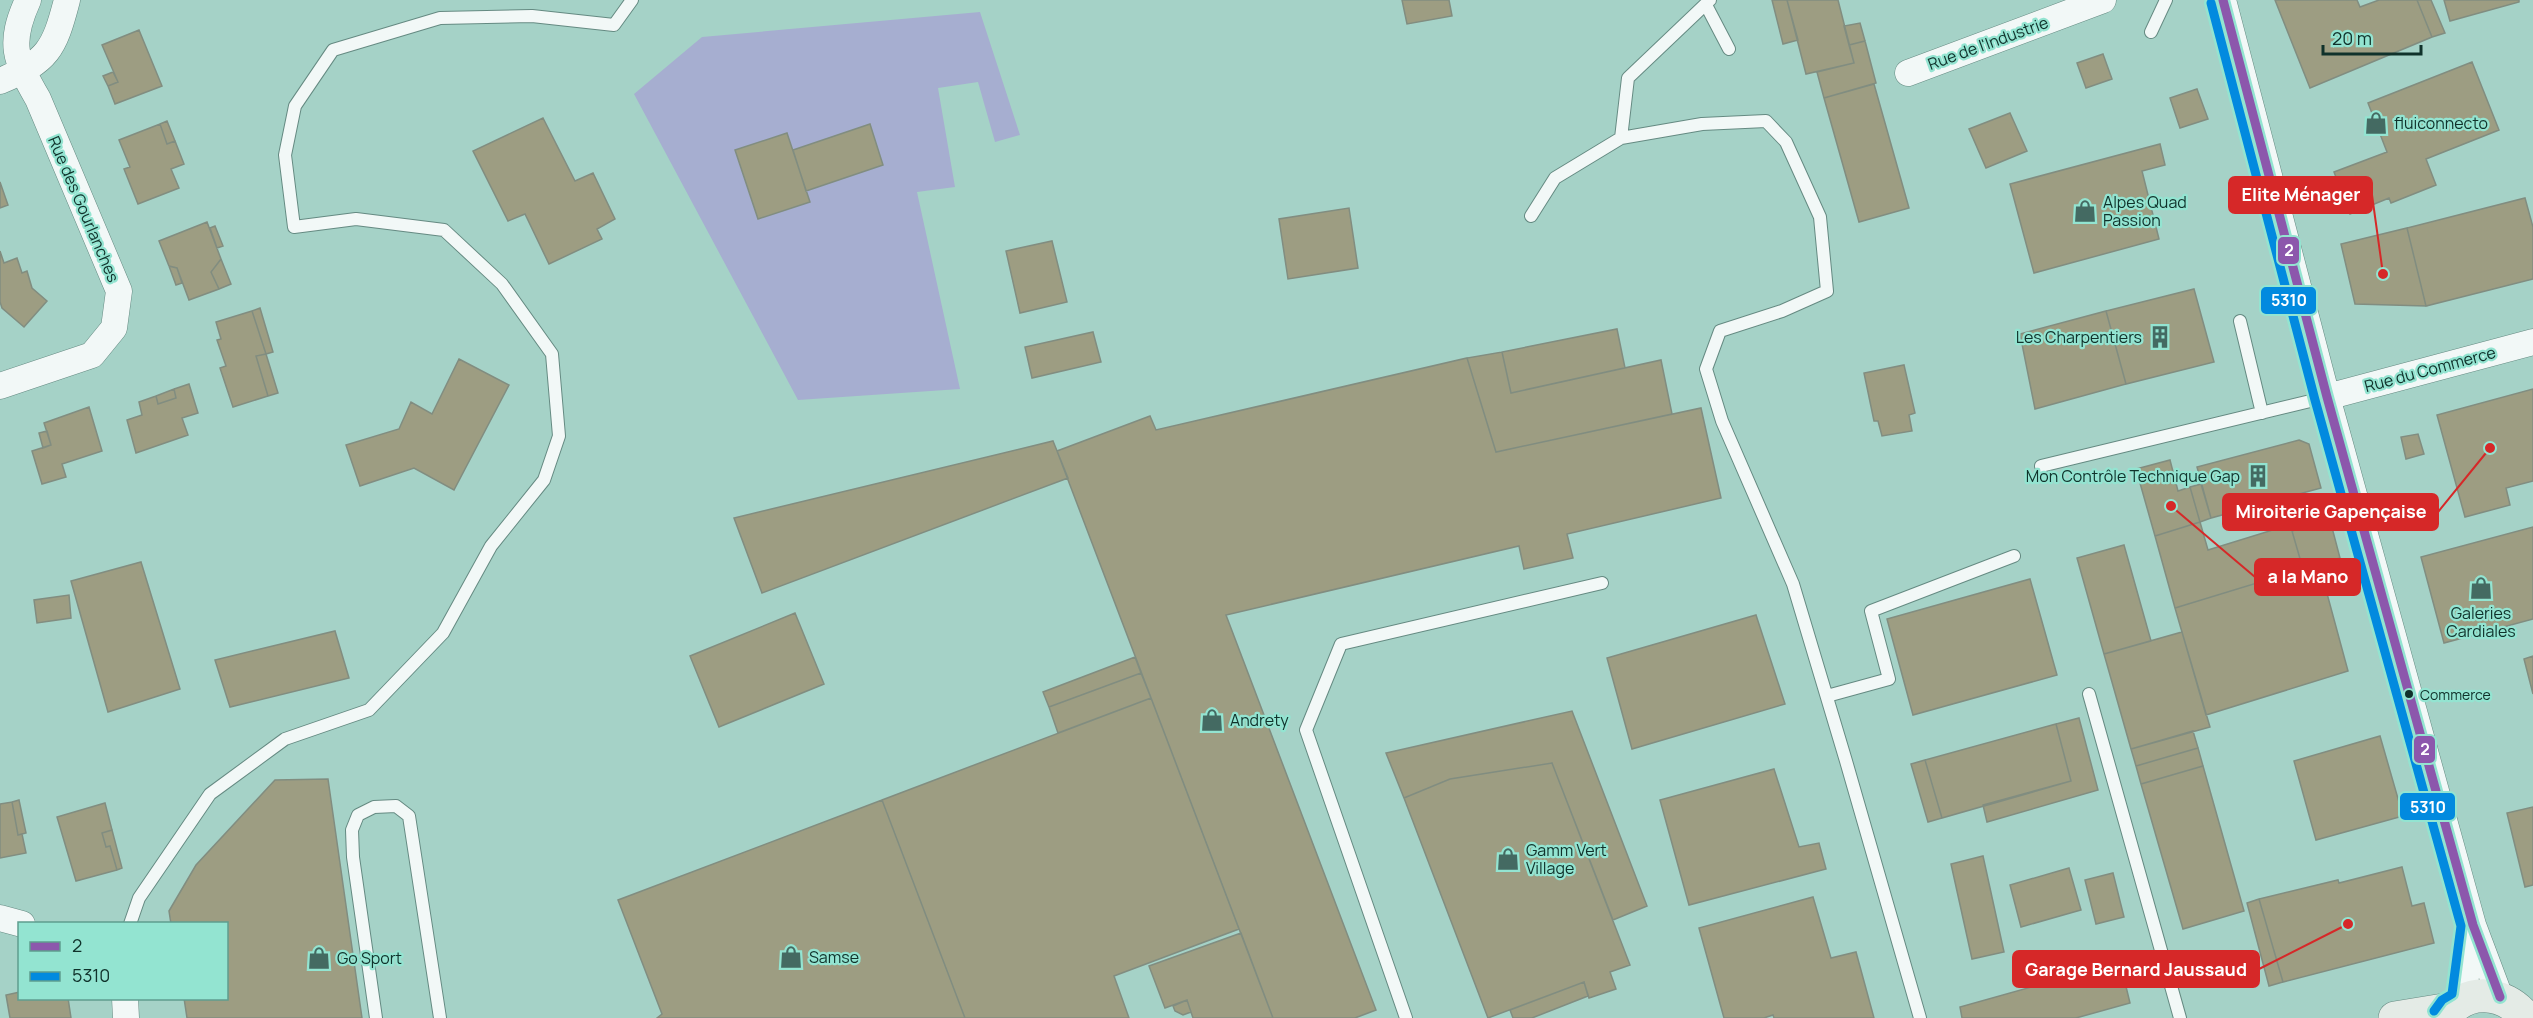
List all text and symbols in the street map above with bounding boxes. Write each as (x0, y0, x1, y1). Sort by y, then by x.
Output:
street label: Rue de l'Industrie (1925, 11, 2051, 75)
scale bar (2323, 18, 2420, 56)
text: 20 m (2332, 26, 2372, 50)
shop icon: fluiconnecto (2363, 110, 2389, 136)
place label: fluiconnecto (2394, 112, 2488, 134)
street label: Rue des Gourlanches (43, 133, 125, 285)
callout: Elite Ménager (2229, 177, 2372, 213)
text: Elite Ménager (2241, 182, 2361, 206)
place label: Alpes Quad Passion (2103, 191, 2187, 231)
shop icon: Alpes Quad Passion (2072, 198, 2098, 224)
line badge: 2 (2277, 236, 2300, 265)
text: 2 (2284, 239, 2294, 261)
line badge: 5310 (2260, 286, 2317, 315)
text: 5310 (2271, 289, 2307, 311)
building icon: Les Charpentiers (2147, 324, 2173, 350)
place label: Les Charpentiers (2016, 326, 2142, 348)
street label: Rue du Commerce (2362, 341, 2498, 397)
building icon: Mon Contrôle Technique Gap (2245, 463, 2271, 489)
place label: Mon Contrôle Technique Gap (2026, 465, 2240, 487)
callout: Miroiterie Gapençaise (2223, 494, 2438, 530)
text: Miroiterie Gapençaise (2236, 499, 2427, 523)
callout: a la Mano (2255, 559, 2360, 595)
text: a la Mano (2268, 564, 2348, 588)
shop icon: Galeries Cardiales (2468, 575, 2494, 601)
place label: Galeries Cardiales (2446, 602, 2516, 642)
place label: Commerce (2420, 685, 2491, 704)
marker: Commerce (2403, 688, 2415, 700)
shop icon: Andrety (1199, 707, 1225, 733)
place label: Andrety (1230, 709, 1289, 731)
line badge: 2 (2413, 735, 2436, 764)
text: 2 (2420, 738, 2430, 760)
line badge: 5310 (2399, 792, 2456, 821)
text: 5310 (2410, 796, 2446, 818)
place label: Gamm Vert Village (1526, 839, 1607, 879)
shop icon: Gamm Vert Village (1495, 846, 1521, 872)
legend (18, 922, 228, 1000)
text: 2 (72, 933, 82, 957)
shop icon: Samse (778, 944, 804, 970)
shop icon: Go Sport (306, 945, 332, 971)
place label: Samse (809, 946, 859, 968)
place label: Go Sport (337, 947, 402, 969)
callout: Garage Bernard Jaussaud (2013, 951, 2259, 987)
text: Garage Bernard Jaussaud (2025, 957, 2247, 981)
text: 5310 (72, 963, 110, 987)

